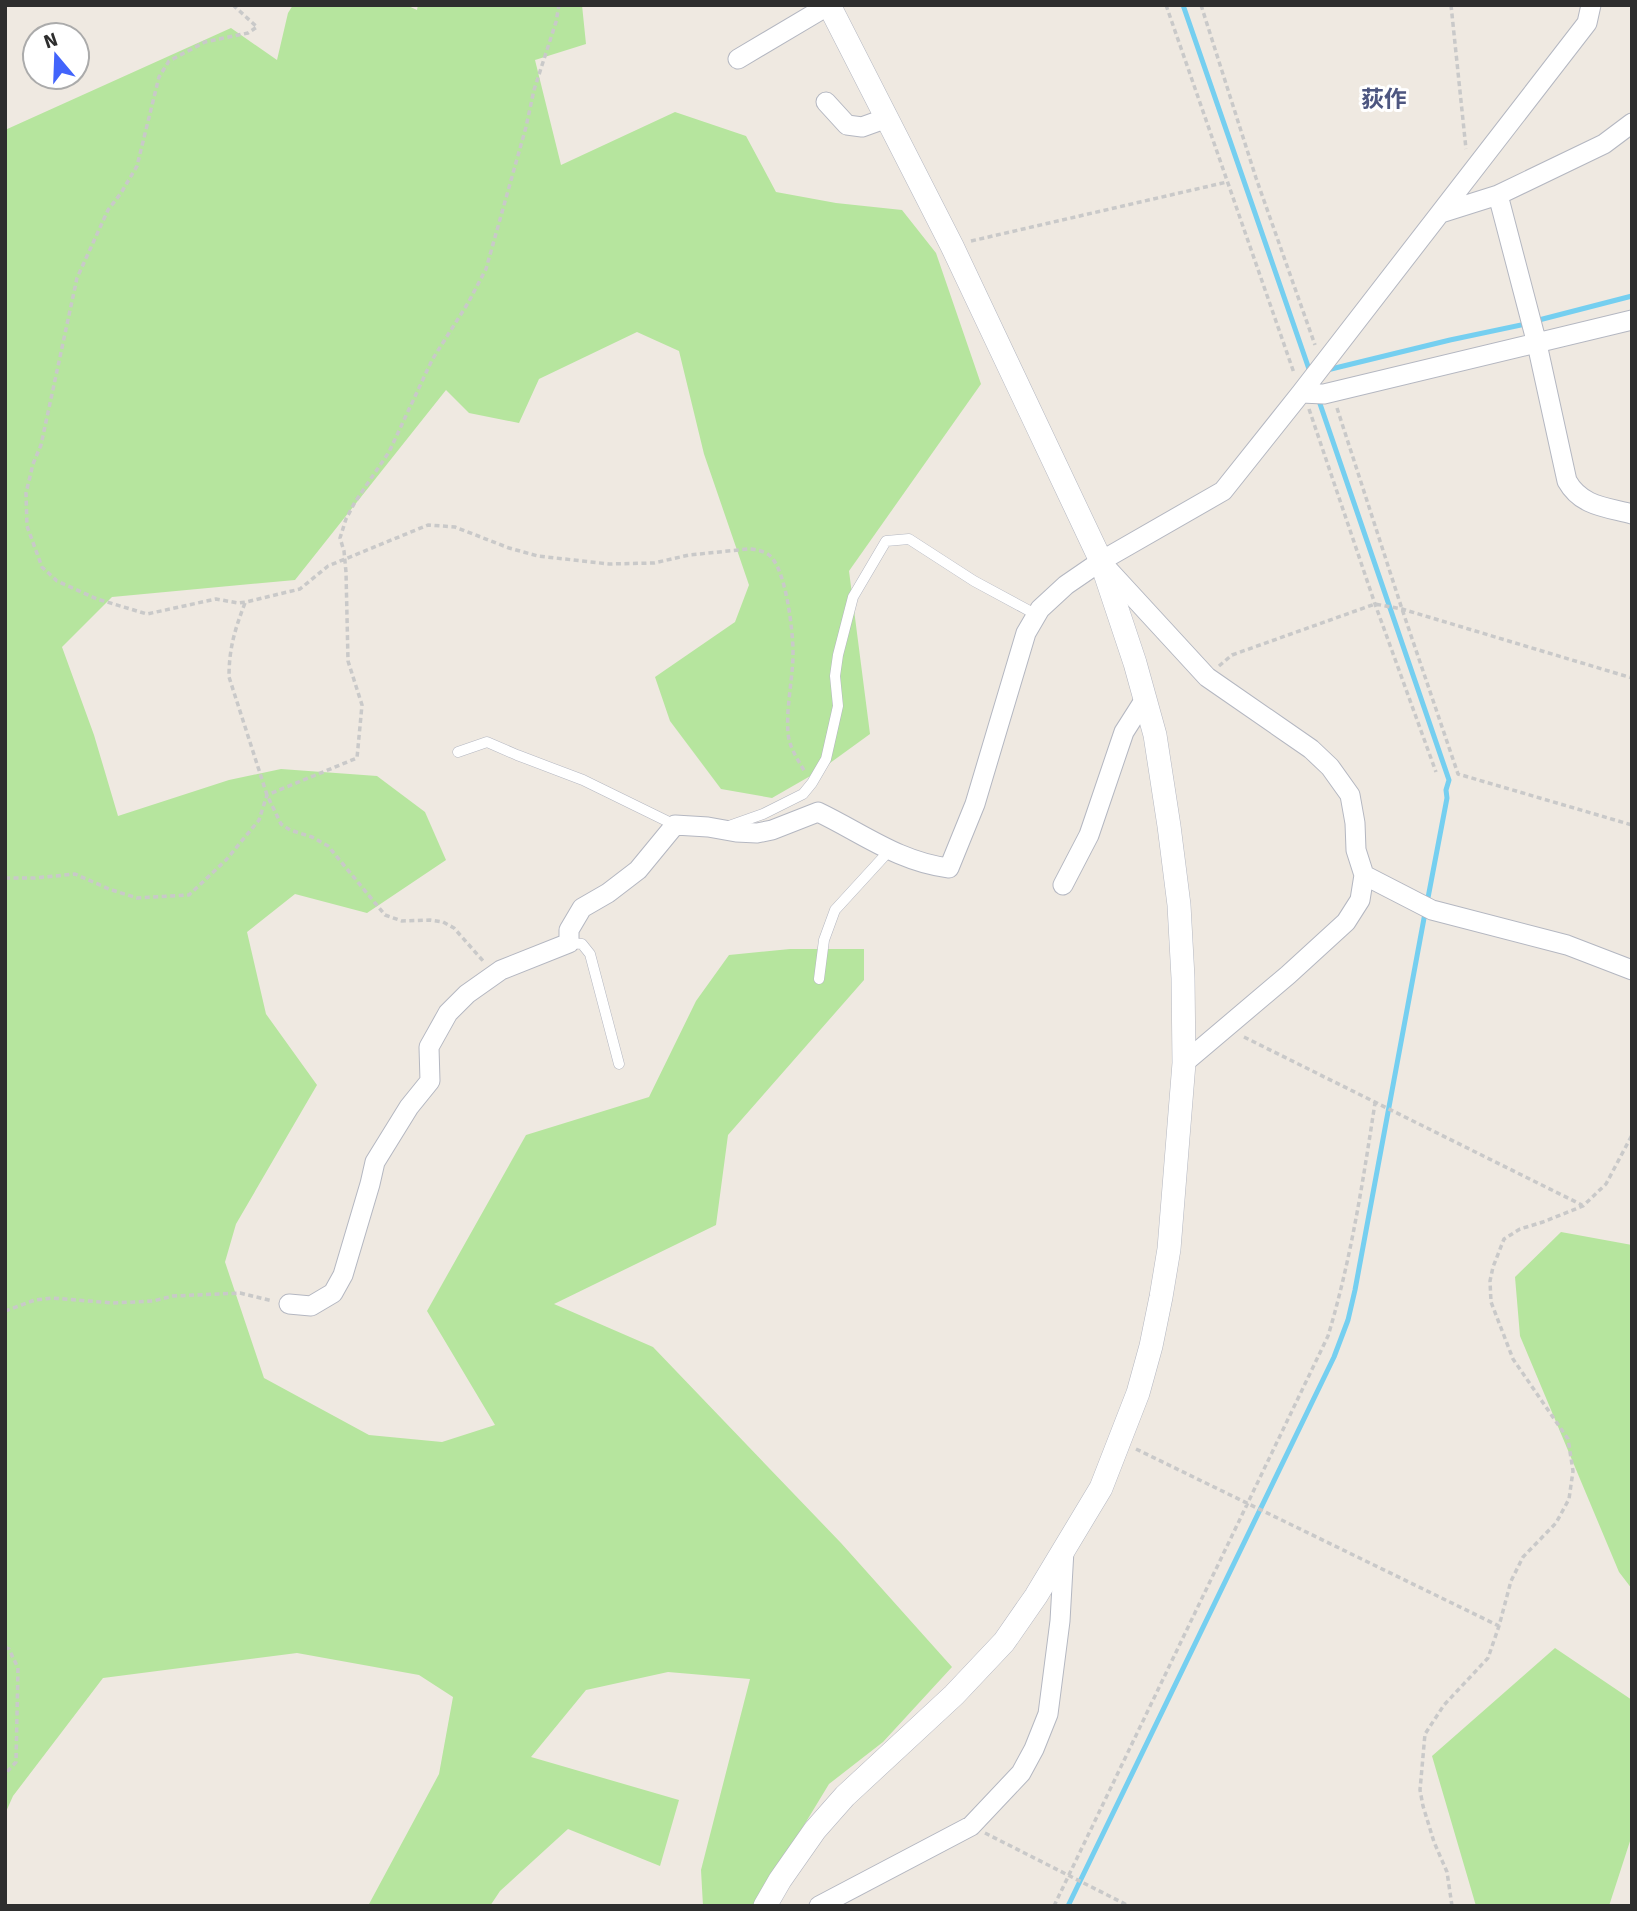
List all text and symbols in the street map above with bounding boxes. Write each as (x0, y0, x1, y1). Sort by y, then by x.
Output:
north arrow (21, 21, 91, 91)
text: N (41, 27, 61, 54)
district label: 荻作 (1361, 85, 1407, 114)

